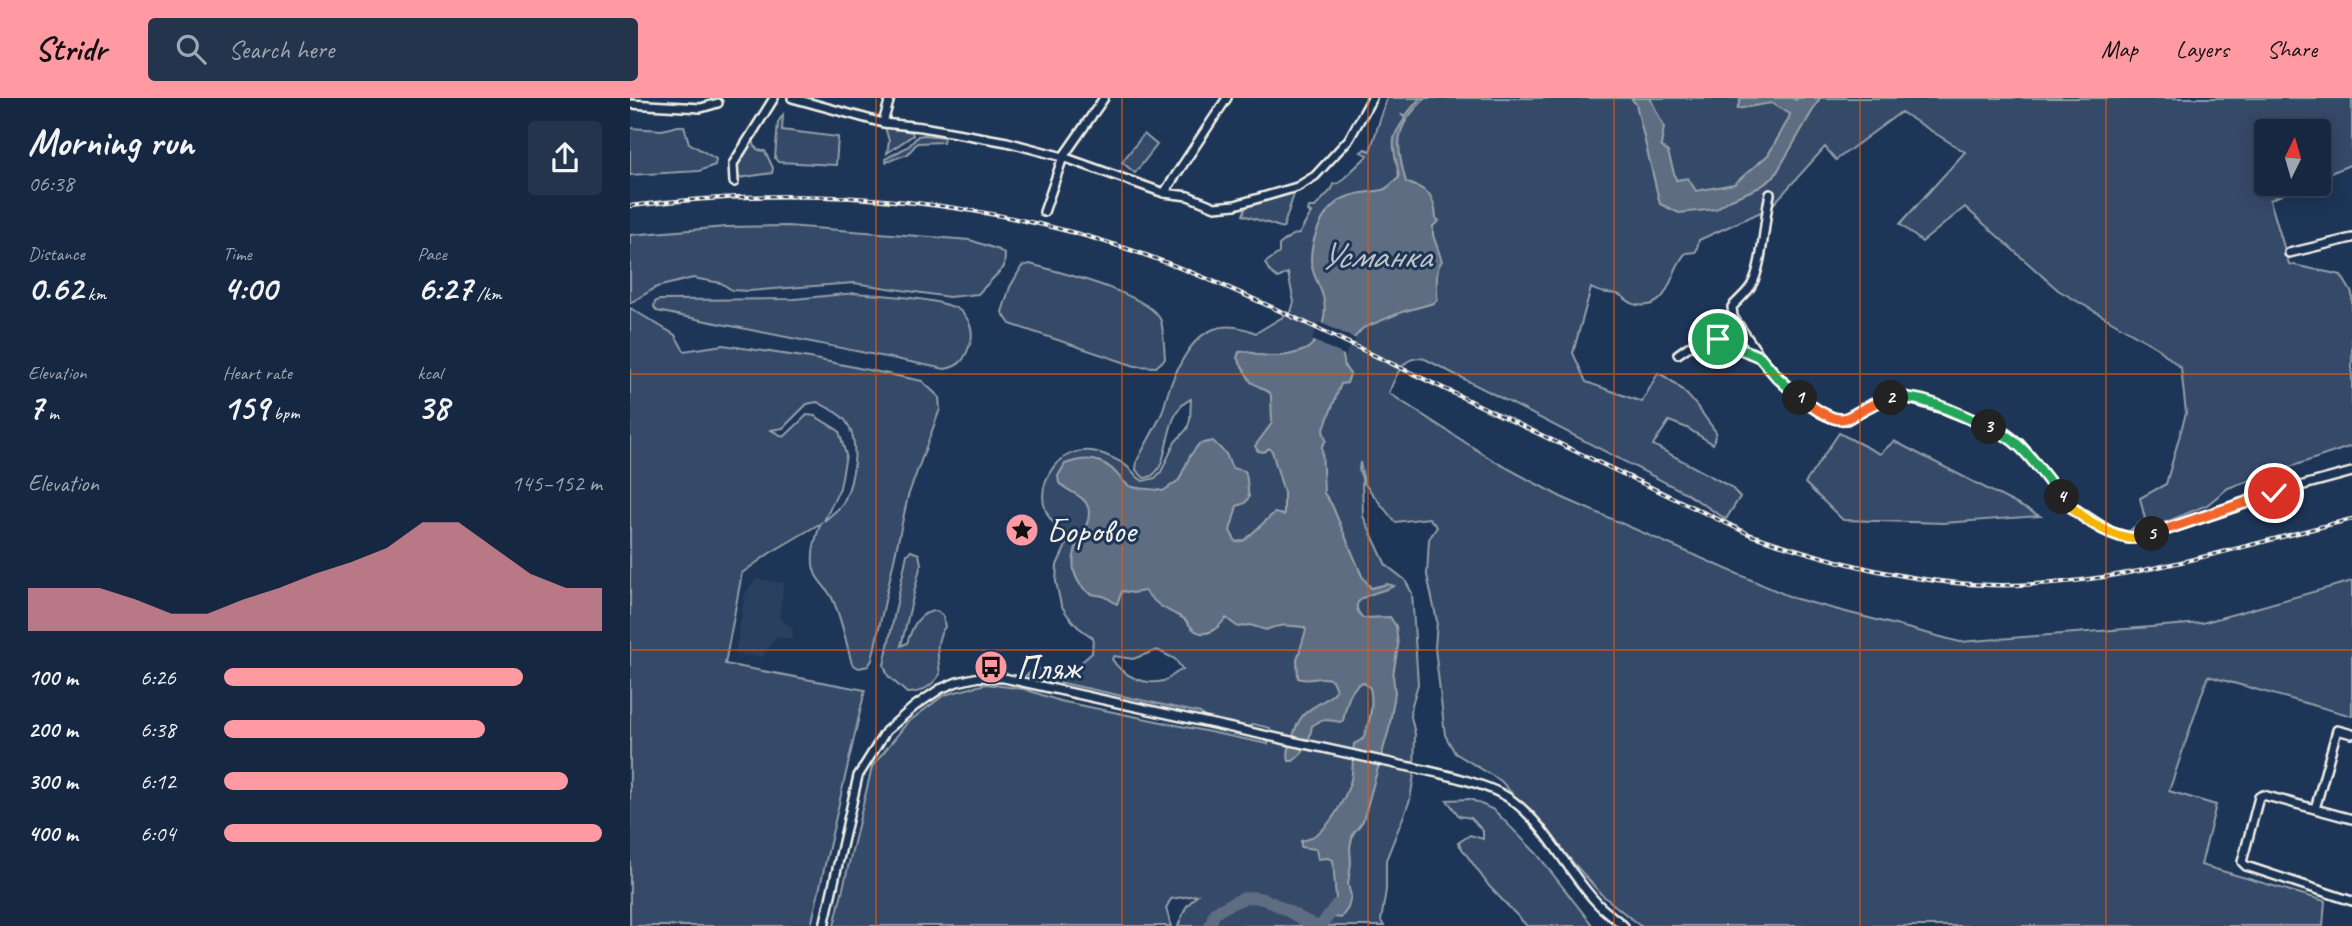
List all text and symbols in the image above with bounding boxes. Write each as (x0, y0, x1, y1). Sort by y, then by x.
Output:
search box (148, 18, 638, 81)
text: Stridr (35, 28, 106, 70)
icon: search (172, 30, 210, 68)
text: Search here (228, 33, 334, 66)
text: Map (2101, 34, 2138, 64)
text: Layers (2176, 34, 2229, 64)
text: Share (2267, 34, 2317, 64)
text: Morning run (28, 119, 194, 166)
north arrow (2254, 119, 2331, 196)
map controls (2254, 119, 2331, 196)
button: share (528, 121, 602, 195)
text: 06:38 (28, 169, 74, 198)
water label: Усманка (1320, 232, 1434, 279)
text: Distance (28, 242, 85, 266)
text: Time (223, 242, 252, 266)
text: Pace (417, 242, 447, 266)
text: 0.62 (28, 266, 83, 311)
text: 4:00 (223, 266, 277, 311)
text: 6:27 (417, 266, 472, 311)
text: km (83, 282, 106, 306)
text: /km (472, 282, 502, 306)
pin (1688, 309, 1748, 369)
icon: arrive (1699, 320, 1737, 358)
text: Elevation (28, 361, 86, 385)
text: Heart rate (223, 361, 292, 385)
text: kcal (417, 361, 442, 385)
pin: 1 (1782, 380, 1818, 416)
pin: 2 (1874, 380, 1908, 416)
text: 7 (28, 385, 44, 430)
text: 159 (223, 385, 269, 430)
text: 38 (417, 385, 449, 430)
text: 1 (1795, 385, 1804, 409)
text: 2 (1886, 385, 1895, 409)
text: m (44, 401, 59, 425)
text: bpm (269, 401, 300, 425)
pin: 3 (1972, 410, 2006, 444)
text: 3 (1984, 414, 1993, 438)
pin (2244, 463, 2304, 523)
text: Elevation (28, 469, 99, 498)
text: 145–152 m (511, 469, 602, 498)
icon: check (2255, 474, 2293, 512)
pin: 4 (2044, 480, 2080, 514)
text: 4 (2057, 484, 2066, 508)
place label: Боровое (1046, 508, 1138, 553)
place icon: Боровое (1003, 511, 1041, 549)
pin: 5 (2134, 516, 2170, 551)
text: 5 (2147, 521, 2156, 545)
place label: Пляж (1016, 645, 1084, 690)
bus stop icon: Пляж (972, 648, 1010, 686)
text: 100 m (28, 663, 78, 692)
text: 6:26 (140, 663, 176, 692)
text: 200 m (28, 715, 78, 744)
text: 6:38 (140, 715, 176, 744)
text: 300 m (28, 767, 78, 796)
text: 6:12 (140, 767, 176, 796)
text: 400 m (28, 819, 78, 848)
text: 6:04 (140, 819, 176, 848)

